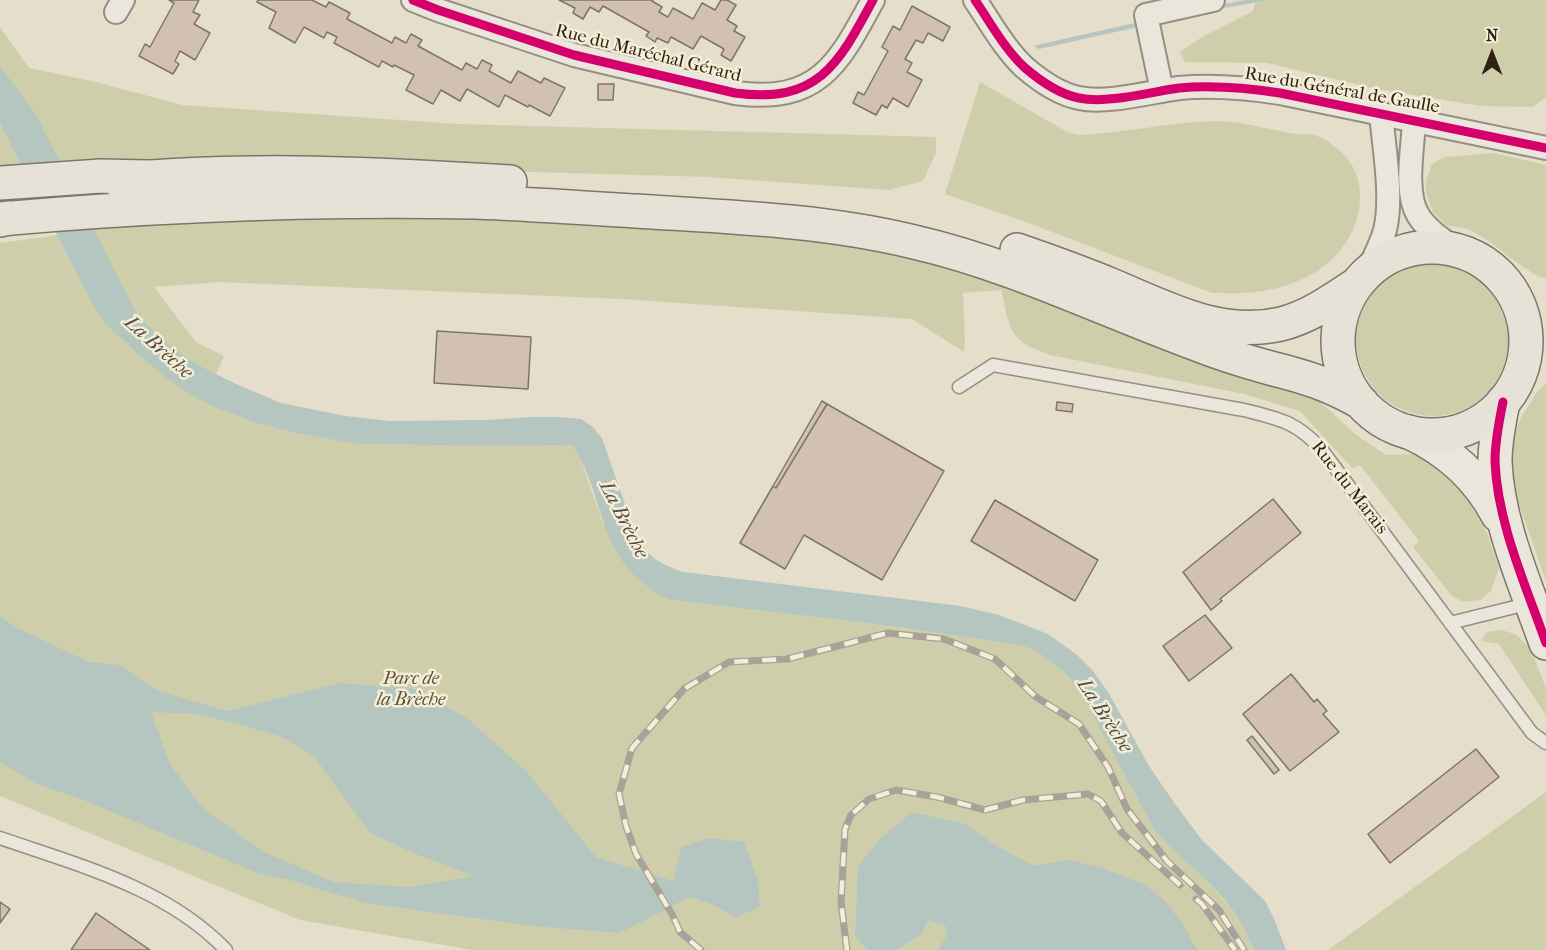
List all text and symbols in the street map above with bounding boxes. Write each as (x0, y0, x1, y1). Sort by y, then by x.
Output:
street label: Rue du Maréchal Gérard (553, 20, 743, 88)
north arrow (1462, 24, 1522, 84)
text: N (1486, 26, 1498, 45)
street label: Rue du Général de Gaulle (1243, 63, 1441, 119)
water label: La Brèche (119, 311, 197, 385)
street label: Rue du Marais (1306, 437, 1392, 539)
water label: La Brèche (593, 477, 653, 563)
park label: Parc de la Brèche (377, 669, 445, 712)
water label: La Brèche (1071, 674, 1137, 758)

